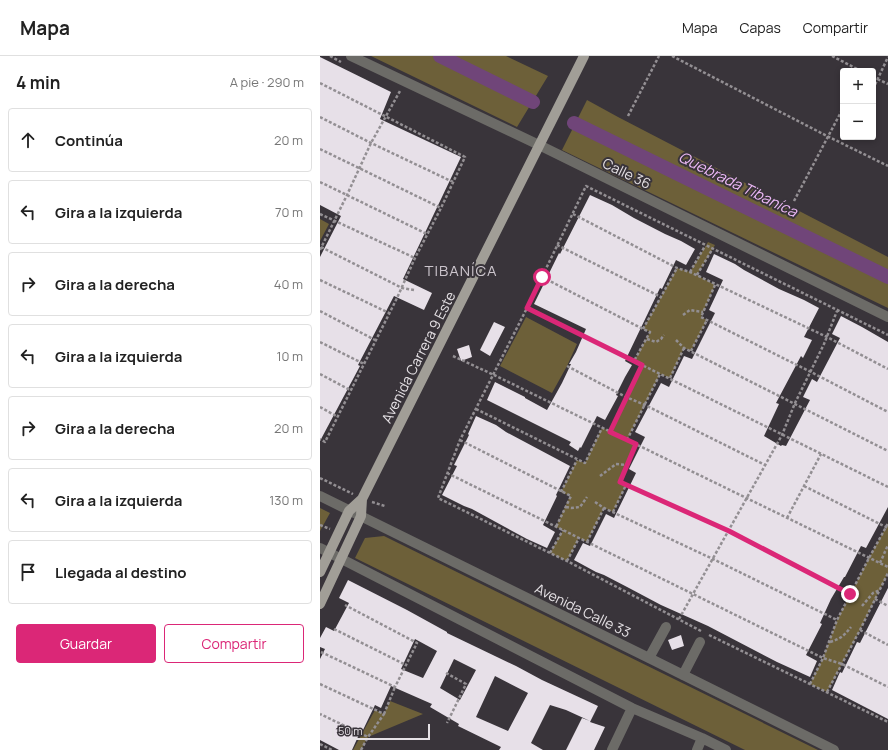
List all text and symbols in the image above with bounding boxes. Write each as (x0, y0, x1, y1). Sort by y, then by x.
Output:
text: Mapa (20, 15, 70, 41)
text: Mapa (682, 18, 718, 37)
text: Capas (740, 18, 781, 37)
text: Compartir (803, 18, 868, 37)
map controls (840, 68, 876, 140)
button: + (840, 68, 876, 104)
text: 4 min (16, 71, 60, 94)
text: A pie · 290 m (230, 73, 304, 91)
button: − (840, 104, 876, 140)
icon: ahead (17, 129, 39, 151)
text: Continúa (55, 130, 123, 151)
text: 20 m (274, 131, 303, 149)
water label: Quebrada Tibaníca (675, 146, 802, 222)
street label: Calle 36 (600, 153, 654, 193)
icon: left (17, 201, 39, 223)
text: Gira a la izquierda (55, 202, 182, 223)
text: 70 m (275, 203, 303, 221)
district label: TIBANÍCA (425, 260, 497, 281)
route start (533, 268, 551, 286)
icon: right (17, 273, 39, 295)
text: Gira a la derecha (55, 274, 175, 295)
text: 40 m (274, 275, 303, 293)
street label: Avenida Carrera 9 Este (377, 288, 459, 426)
icon: left (17, 345, 39, 367)
text: Gira a la izquierda (55, 346, 182, 367)
text: 10 m (276, 347, 303, 365)
icon: right (17, 417, 39, 439)
text: Gira a la derecha (55, 418, 175, 439)
text: 20 m (274, 419, 303, 437)
icon: left (17, 489, 39, 511)
text: Gira a la izquierda (55, 490, 182, 511)
text: 130 m (269, 491, 303, 509)
icon: arrive (17, 561, 39, 583)
text: Llegada al destino (55, 562, 187, 583)
street label: Avenida Calle 33 (532, 579, 634, 641)
route end (841, 585, 859, 603)
button: Guardar (16, 624, 156, 663)
button: Compartir (164, 624, 304, 663)
scale bar (332, 722, 430, 741)
text: 50 m (338, 723, 363, 738)

